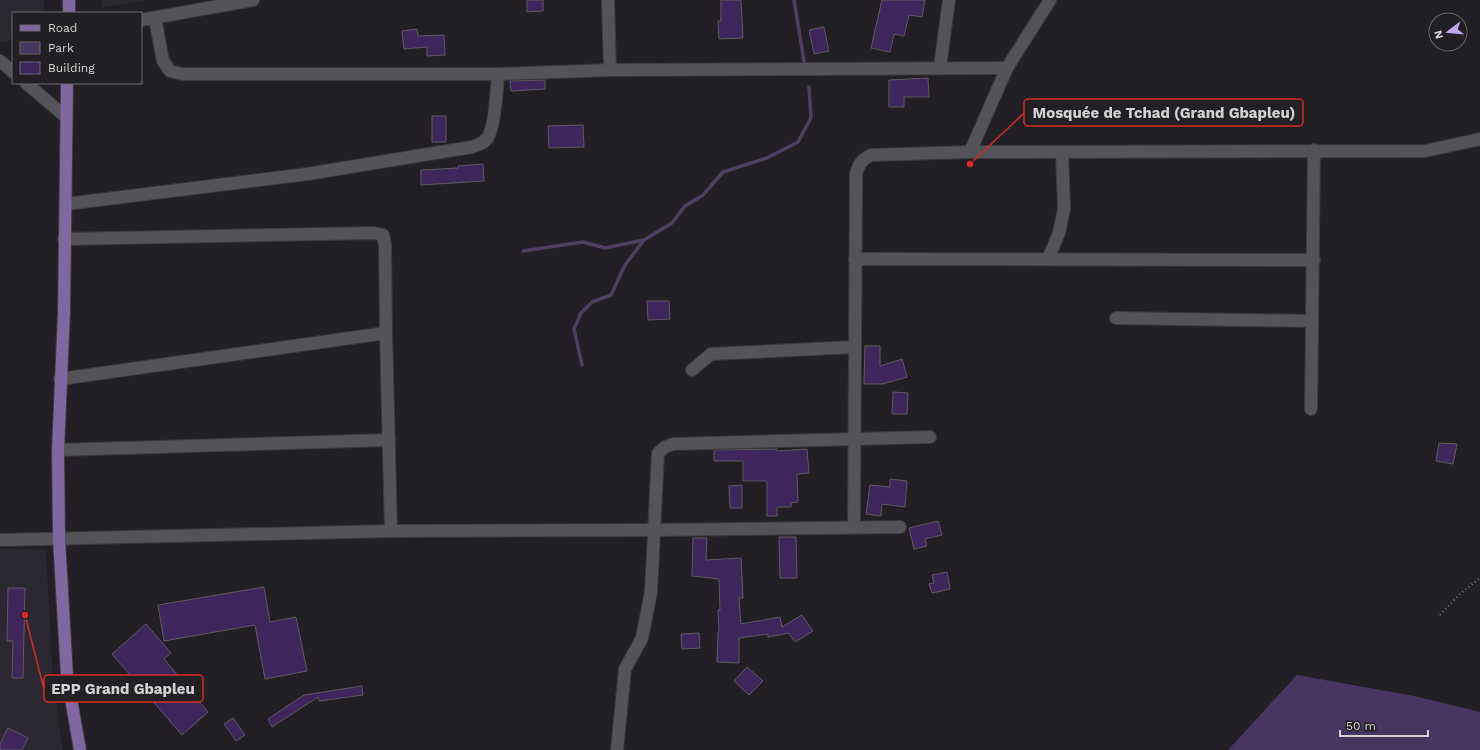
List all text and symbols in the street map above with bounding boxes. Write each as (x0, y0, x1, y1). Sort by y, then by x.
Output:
legend (12, 12, 142, 84)
north arrow (1428, 12, 1468, 52)
text: Road (48, 21, 77, 35)
text: N (1431, 29, 1446, 40)
text: Park (48, 41, 74, 55)
text: Building (48, 61, 95, 75)
callout: Mosquée de Tchad (Grand Gbapleu) (1024, 99, 1303, 126)
text: Mosquée de Tchad (Grand Gbapleu) (1033, 104, 1295, 122)
callout: EPP Grand Gbapleu (44, 675, 203, 702)
text: EPP Grand Gbapleu (51, 680, 195, 698)
scale bar (1340, 712, 1428, 738)
text: 50 m (1346, 719, 1376, 733)

